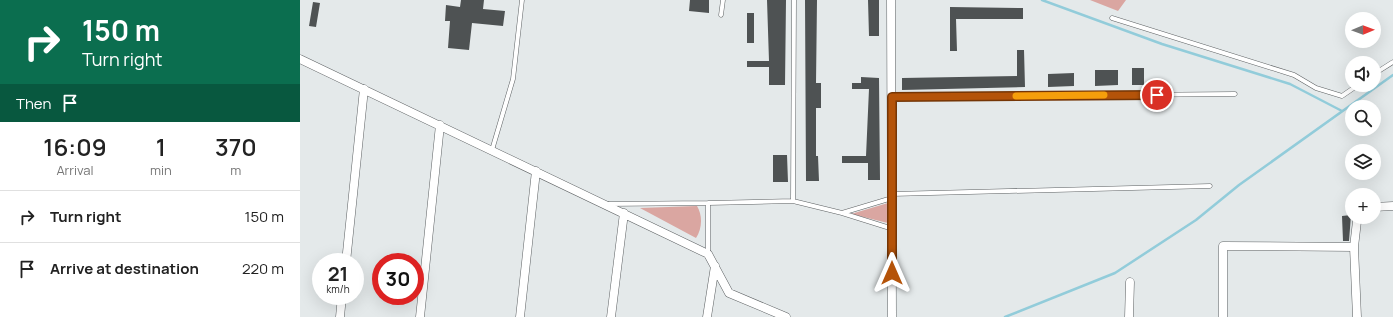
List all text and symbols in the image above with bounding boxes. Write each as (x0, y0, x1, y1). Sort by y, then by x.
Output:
text: 150 m (82, 11, 160, 49)
north arrow (1345, 12, 1381, 48)
map controls (1345, 12, 1381, 224)
icon: right (16, 16, 68, 68)
text: Turn right (82, 47, 163, 71)
button: sound (1345, 56, 1381, 92)
pin (1140, 78, 1174, 112)
icon: arrive (1146, 84, 1168, 106)
icon: arrive (59, 92, 81, 114)
text: Then (16, 93, 51, 114)
button: search (1345, 100, 1381, 136)
text: 16:09 (43, 130, 107, 163)
text: 1 (156, 130, 166, 163)
text: 370 (215, 130, 257, 163)
button: layers (1345, 144, 1381, 180)
text: Arrival (56, 161, 94, 179)
text: min (150, 161, 172, 179)
text: m (230, 161, 241, 179)
button: + (1345, 188, 1381, 224)
icon: right (16, 206, 38, 228)
text: Turn right (50, 206, 121, 227)
text: 150 m (245, 206, 284, 227)
position arrow (871, 252, 913, 294)
speed limit sign: 30 (372, 253, 424, 305)
icon: arrive (16, 258, 38, 280)
text: Arrive at destination (50, 258, 199, 279)
text: 220 m (242, 258, 284, 279)
text: 21 (328, 260, 348, 287)
text: km/h (326, 282, 350, 296)

